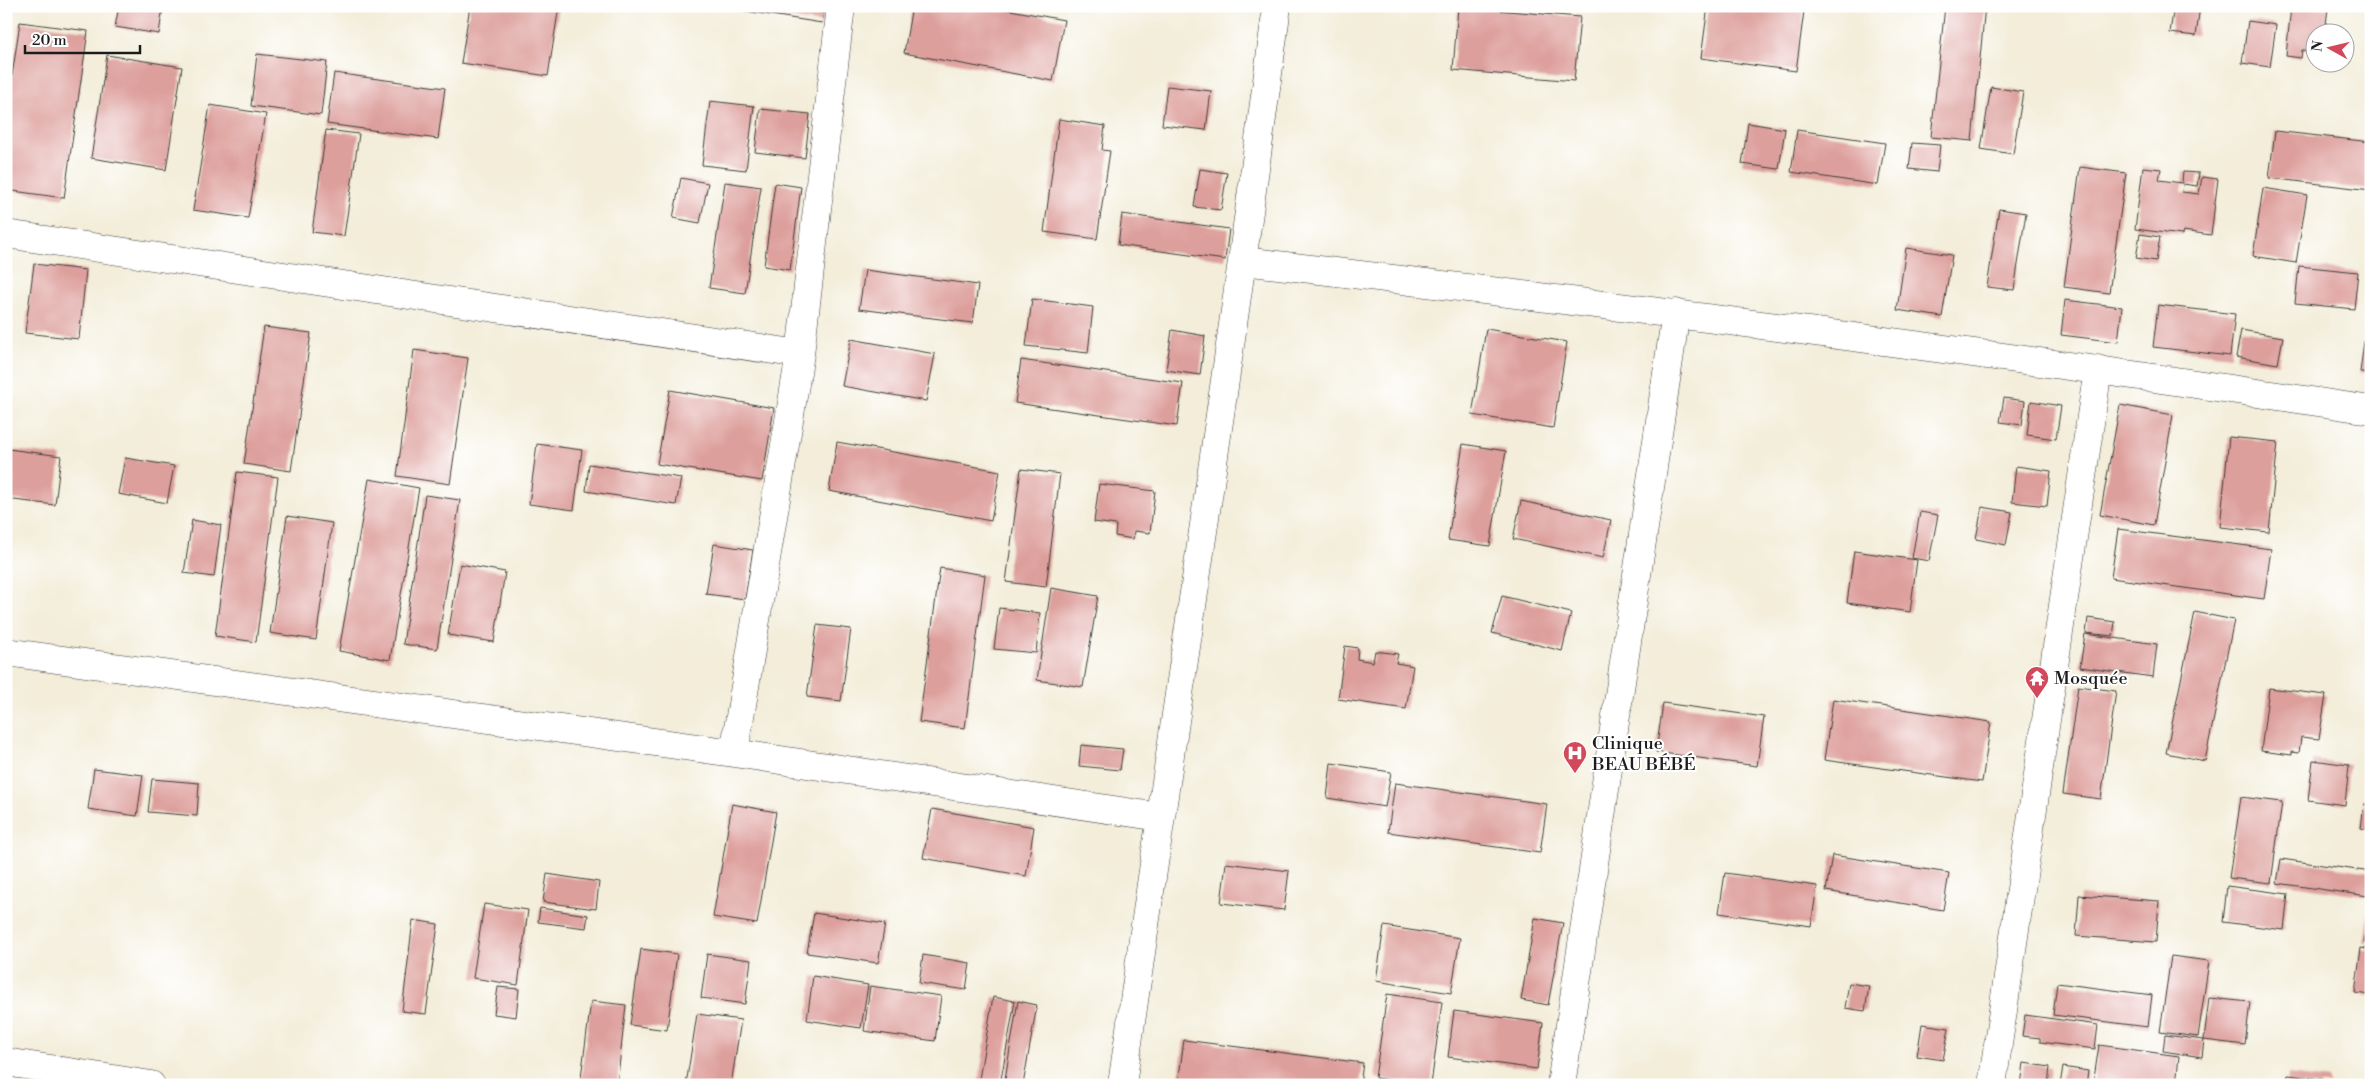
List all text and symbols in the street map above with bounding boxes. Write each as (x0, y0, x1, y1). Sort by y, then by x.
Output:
scale bar (25, 22, 140, 54)
north arrow (2304, 22, 2354, 72)
text: 20 m (32, 31, 67, 50)
text: N (2308, 40, 2328, 53)
temple icon: Mosquée (2024, 665, 2050, 699)
place label: Mosquée (2054, 667, 2127, 690)
place label: Clinique BEAU BÉBÉ (1591, 732, 1696, 776)
hospital icon: Clinique BEAU BÉBÉ (1562, 740, 1588, 774)

